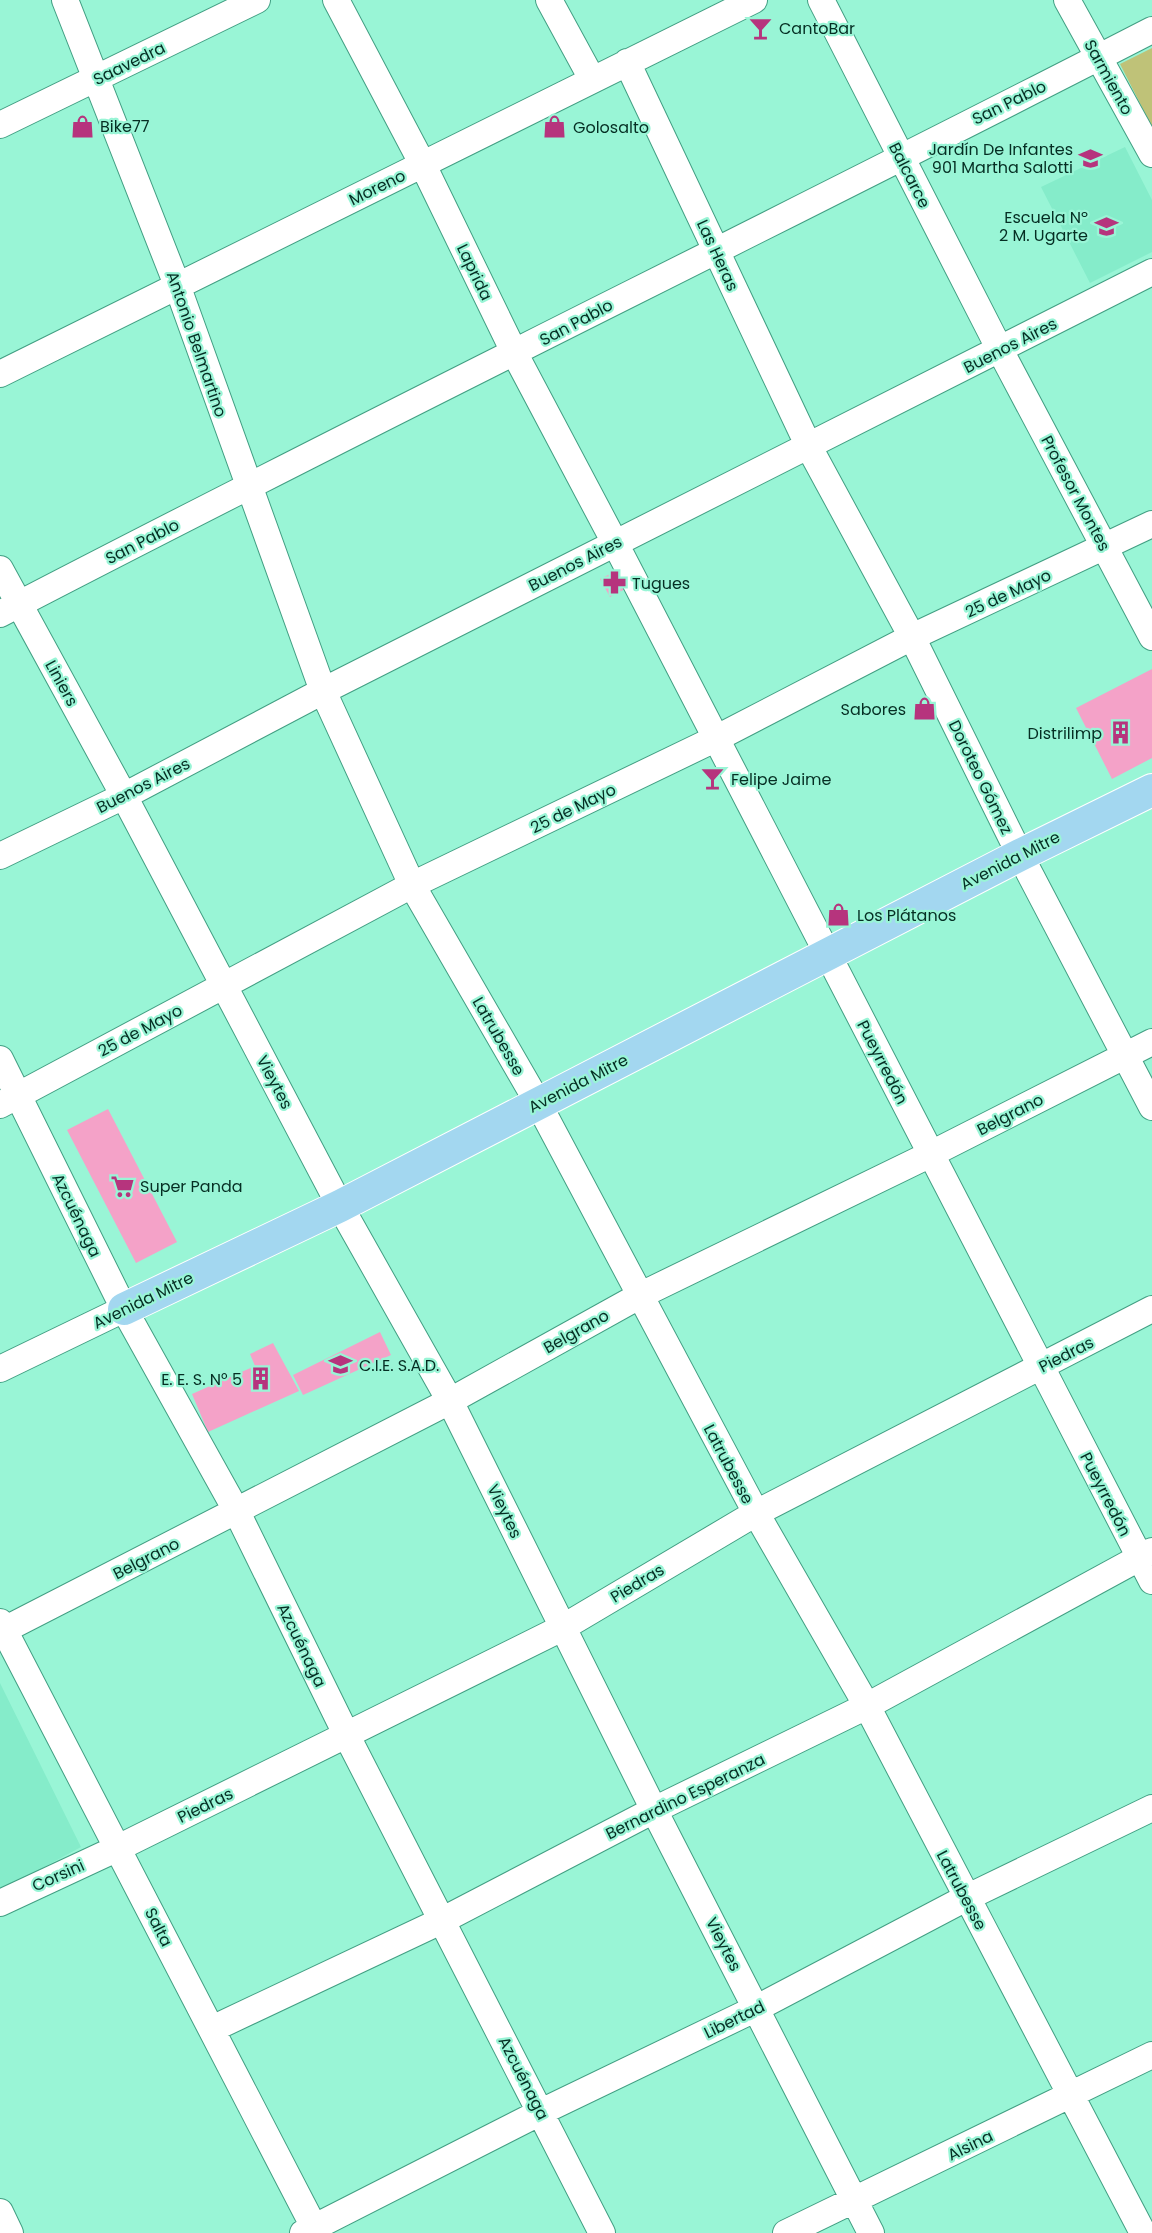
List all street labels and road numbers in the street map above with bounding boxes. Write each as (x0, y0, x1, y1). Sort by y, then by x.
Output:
street label: Sarmiento (1078, 35, 1139, 119)
street label: Saavedra (89, 36, 169, 91)
street label: San Pablo (968, 75, 1050, 130)
street label: Balcarce (883, 139, 936, 212)
street label: Moreno (345, 164, 409, 211)
street label: Las Heras (691, 216, 744, 295)
street label: Laprida (451, 240, 498, 304)
street label: Antonio Belmartino (161, 268, 232, 420)
street label: San Pablo (536, 294, 617, 351)
street label: Buenos Aires (960, 312, 1061, 379)
street label: Profesor Montes (1035, 431, 1116, 555)
street label: San Pablo (101, 513, 183, 570)
street label: Buenos Aires (525, 530, 626, 597)
street label: 25 de Mayo (961, 564, 1055, 623)
street label: Liniers (40, 656, 84, 710)
street label: Doroteo Gómez (943, 716, 1018, 838)
street label: Buenos Aires (93, 752, 194, 819)
street label: 25 de Mayo (527, 778, 620, 839)
street label: Avenida Mitre (956, 825, 1064, 895)
street label: Latrubesse (467, 993, 530, 1080)
street label: 25 de Mayo (94, 999, 186, 1062)
street label: Pueyrredón (852, 1016, 914, 1108)
street label: Avenida Mitre (524, 1048, 632, 1118)
street label: Vieytes (251, 1051, 298, 1113)
street label: Belgrano (973, 1088, 1047, 1141)
street label: Azcuénaga (46, 1169, 107, 1261)
street label: Avenida Mitre (89, 1266, 197, 1335)
street label: Belgrano (539, 1304, 613, 1359)
street label: Piedras (1035, 1331, 1098, 1378)
street label: Latrubesse (698, 1420, 759, 1508)
street label: Pueyrredón (1075, 1448, 1137, 1540)
street label: Vieytes (482, 1480, 528, 1542)
street label: Belgrano (109, 1532, 183, 1585)
street label: Piedras (606, 1558, 669, 1608)
street label: Azcuénaga (271, 1599, 332, 1691)
street label: Bernardino Esperanza (602, 1748, 769, 1845)
street label: Piedras (174, 1782, 237, 1829)
street label: Latrubesse (931, 1846, 992, 1934)
street label: Corsini (28, 1854, 88, 1897)
street label: Salta (139, 1904, 178, 1951)
street label: Vieytes (700, 1913, 747, 1975)
street label: Libertad (700, 1995, 768, 2044)
street label: Azcuénaga (493, 2033, 554, 2124)
street label: Alsina (944, 2125, 997, 2166)

